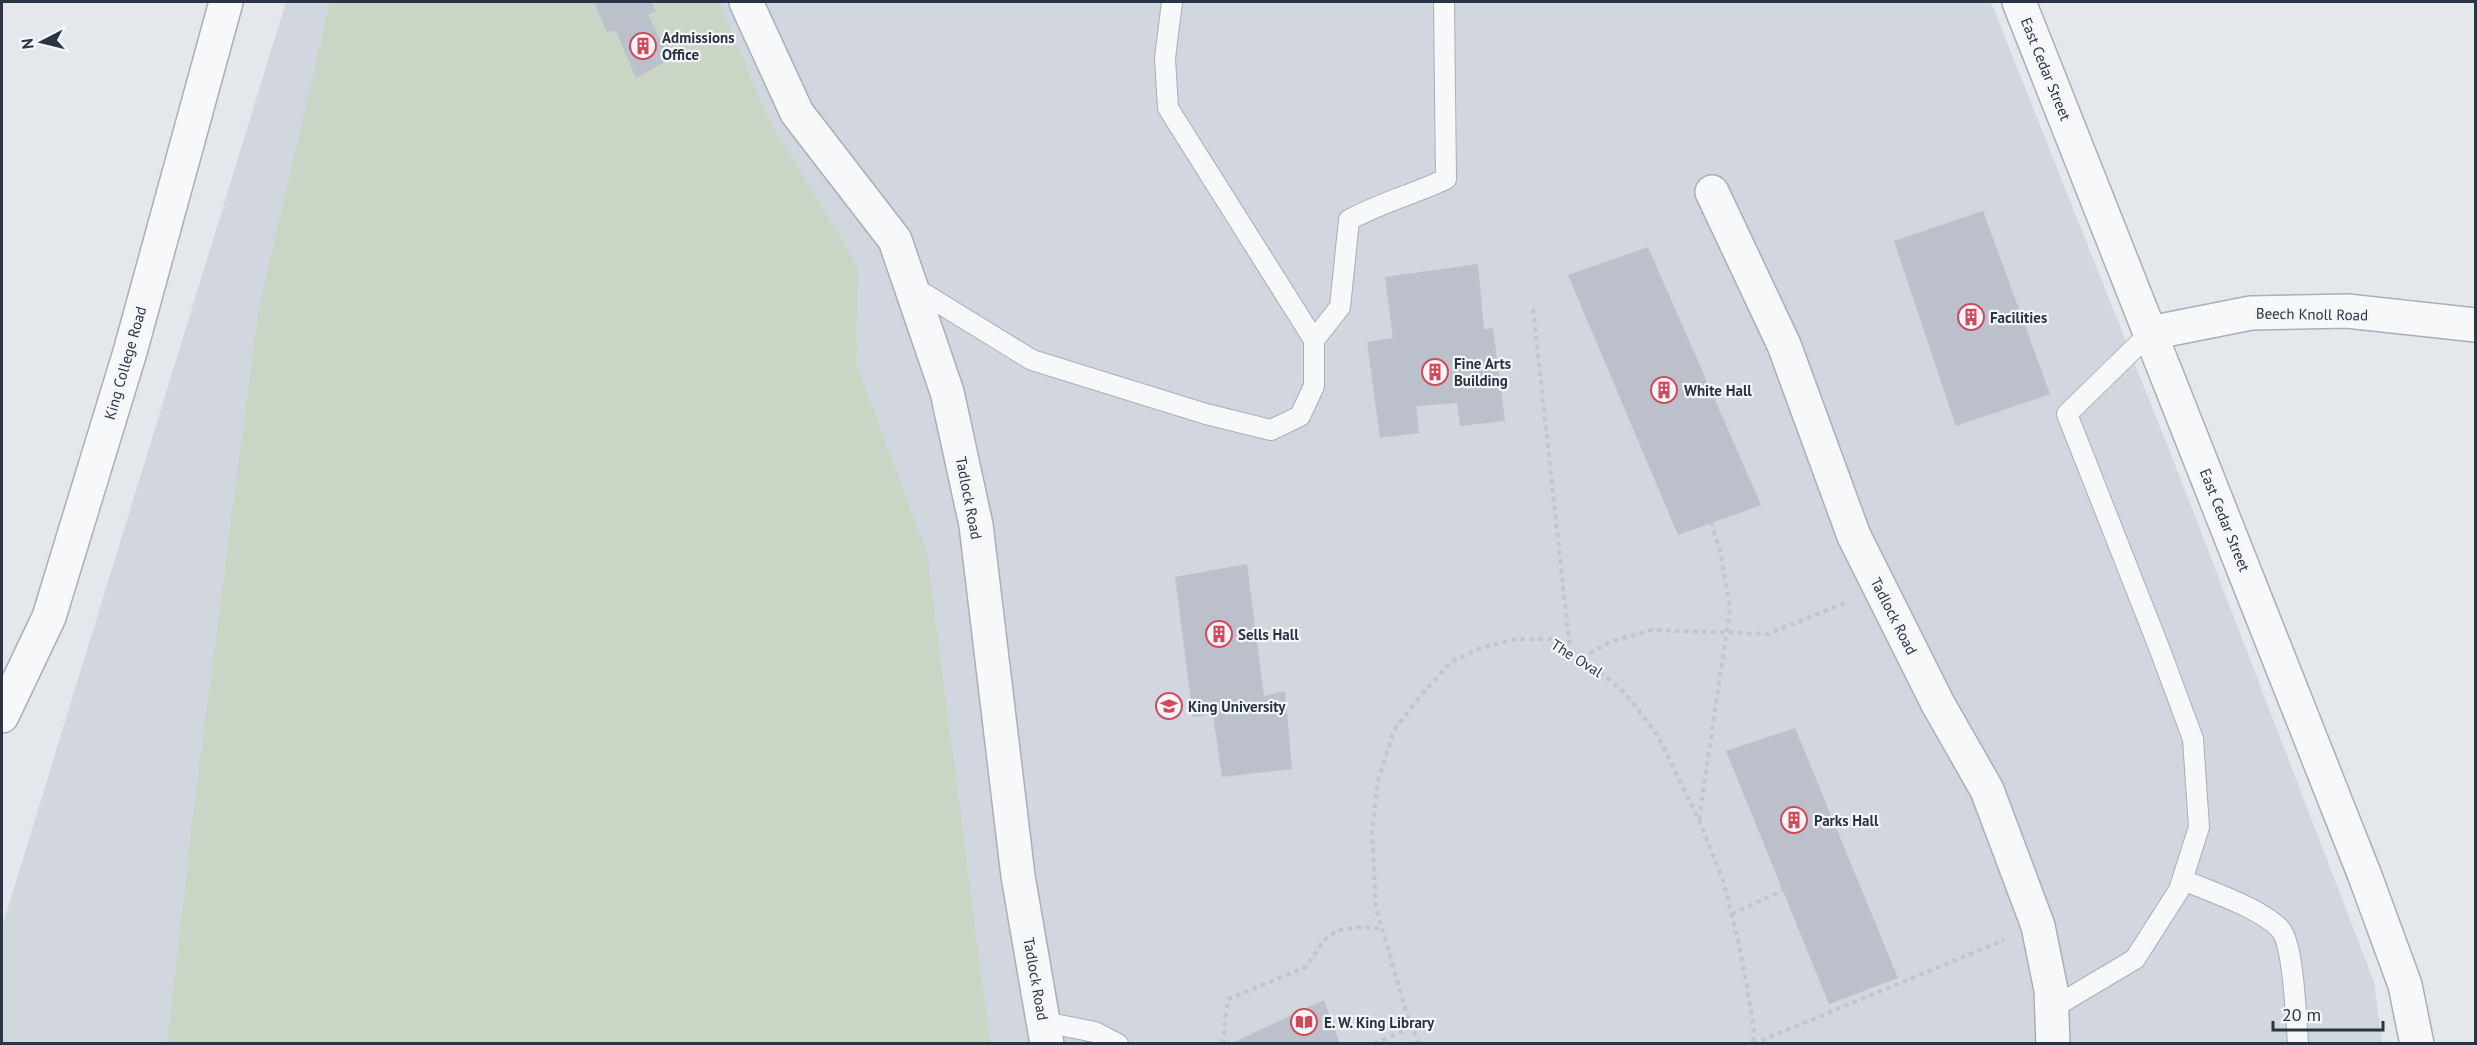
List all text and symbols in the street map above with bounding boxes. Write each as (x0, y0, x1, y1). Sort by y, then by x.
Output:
north arrow (12, 12, 72, 72)
street label: East Cedar Street (2017, 15, 2075, 123)
place label: Admissions Office (662, 28, 735, 64)
building icon: Admissions Office (628, 31, 658, 61)
text: N (17, 37, 38, 50)
building icon: Facilities (1956, 302, 1986, 332)
street label: King College Road (100, 304, 150, 422)
street label: Beech Knoll Road (2256, 304, 2368, 324)
place label: Facilities (1990, 308, 2047, 327)
place label: Fine Arts Building (1454, 354, 1511, 390)
building icon: Fine Arts Building (1420, 357, 1450, 387)
building icon: White Hall (1649, 375, 1679, 405)
place label: White Hall (1684, 381, 1752, 400)
street label: Tadlock Road (952, 455, 986, 541)
street label: East Cedar Street (2196, 466, 2254, 574)
street label: Tadlock Road (1866, 574, 1922, 658)
building icon: Sells Hall (1204, 619, 1234, 649)
place label: Sells Hall (1238, 625, 1299, 644)
street label: The Oval (1548, 635, 1607, 682)
school or university icon: King University (1154, 691, 1184, 721)
place label: King University (1188, 697, 1286, 716)
building icon: Parks Hall (1779, 805, 1809, 835)
place label: Parks Hall (1814, 811, 1879, 830)
street label: Tadlock Road (1019, 936, 1053, 1022)
scale bar (2273, 994, 2382, 1032)
text: 20 m (2282, 1003, 2321, 1026)
library icon: E. W. King Library (1289, 1007, 1319, 1037)
place label: E. W. King Library (1324, 1013, 1435, 1032)

